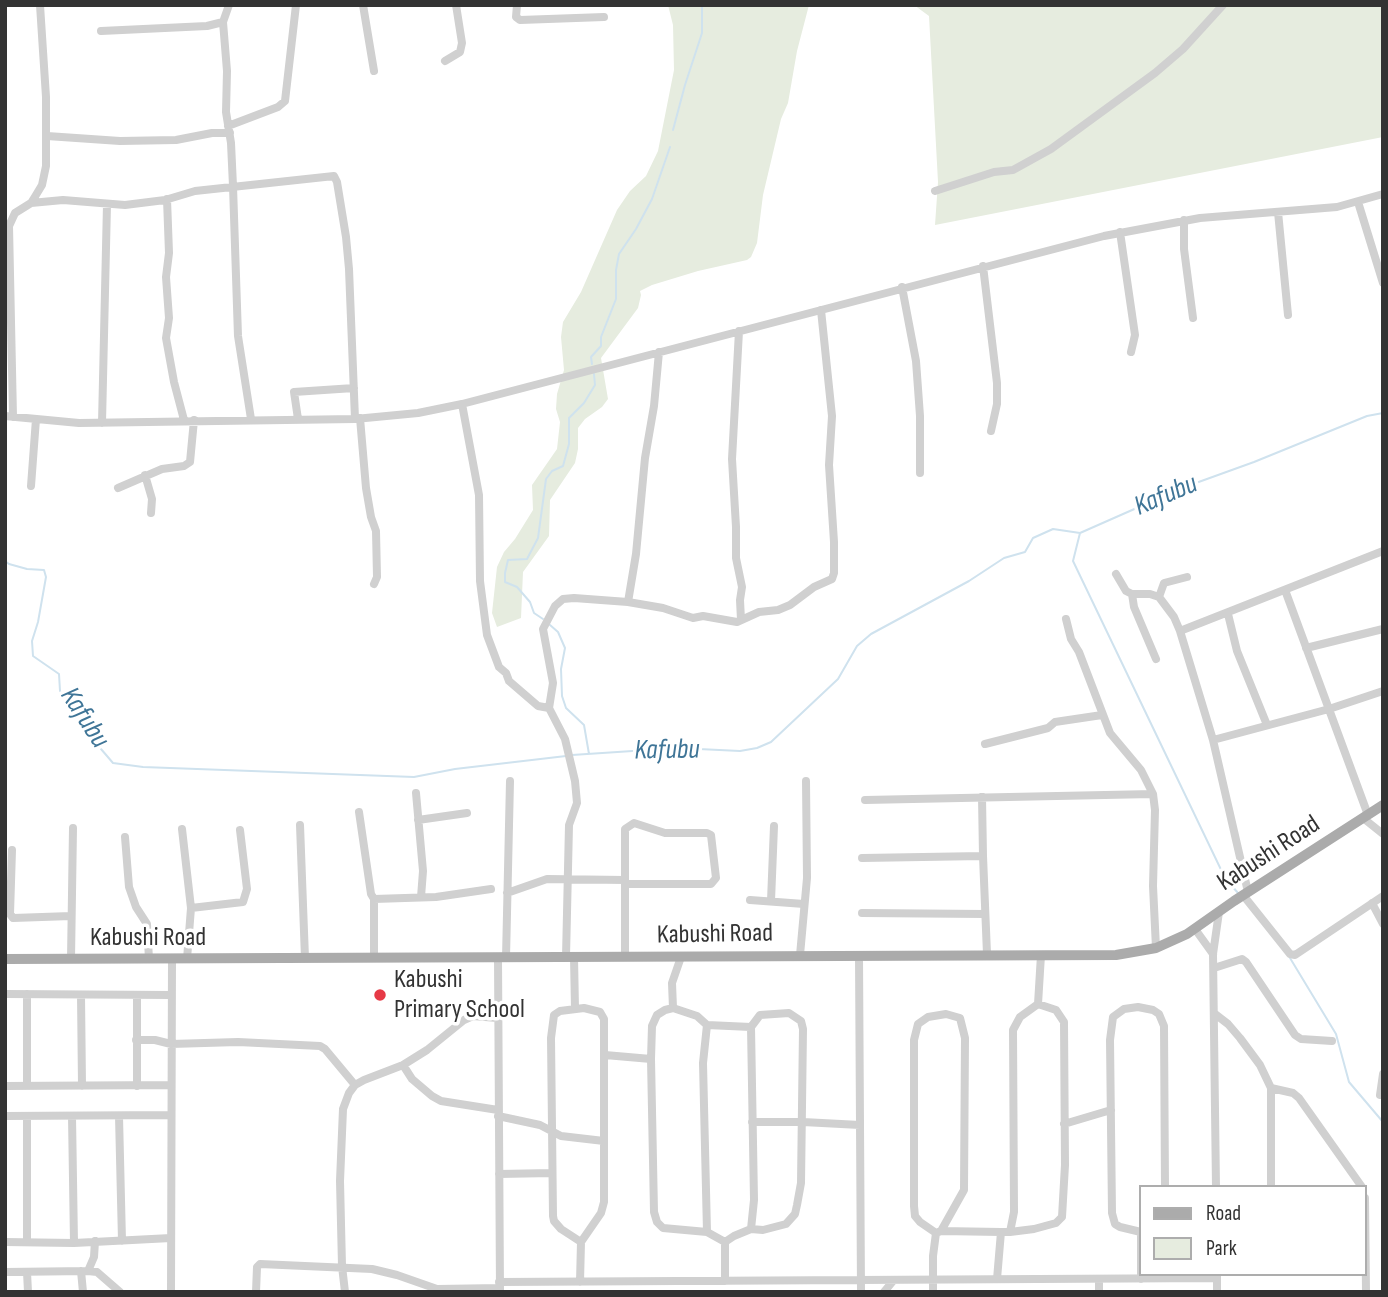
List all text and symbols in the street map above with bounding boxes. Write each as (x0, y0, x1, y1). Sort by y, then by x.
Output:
water label: Kafubu (1129, 468, 1203, 524)
water label: Kafubu (52, 681, 116, 755)
water label: Kafubu (634, 734, 700, 768)
street label: Kabushi Road (1212, 809, 1326, 899)
street label: Kabushi Road (657, 918, 773, 952)
street label: Kabushi Road (90, 922, 206, 954)
place label: Kabushi Primary School (394, 964, 525, 1026)
marker: Kabushi Primary School (372, 987, 388, 1003)
legend (1140, 1185, 1367, 1276)
text: Road (1206, 1201, 1241, 1226)
text: Park (1206, 1236, 1237, 1261)

